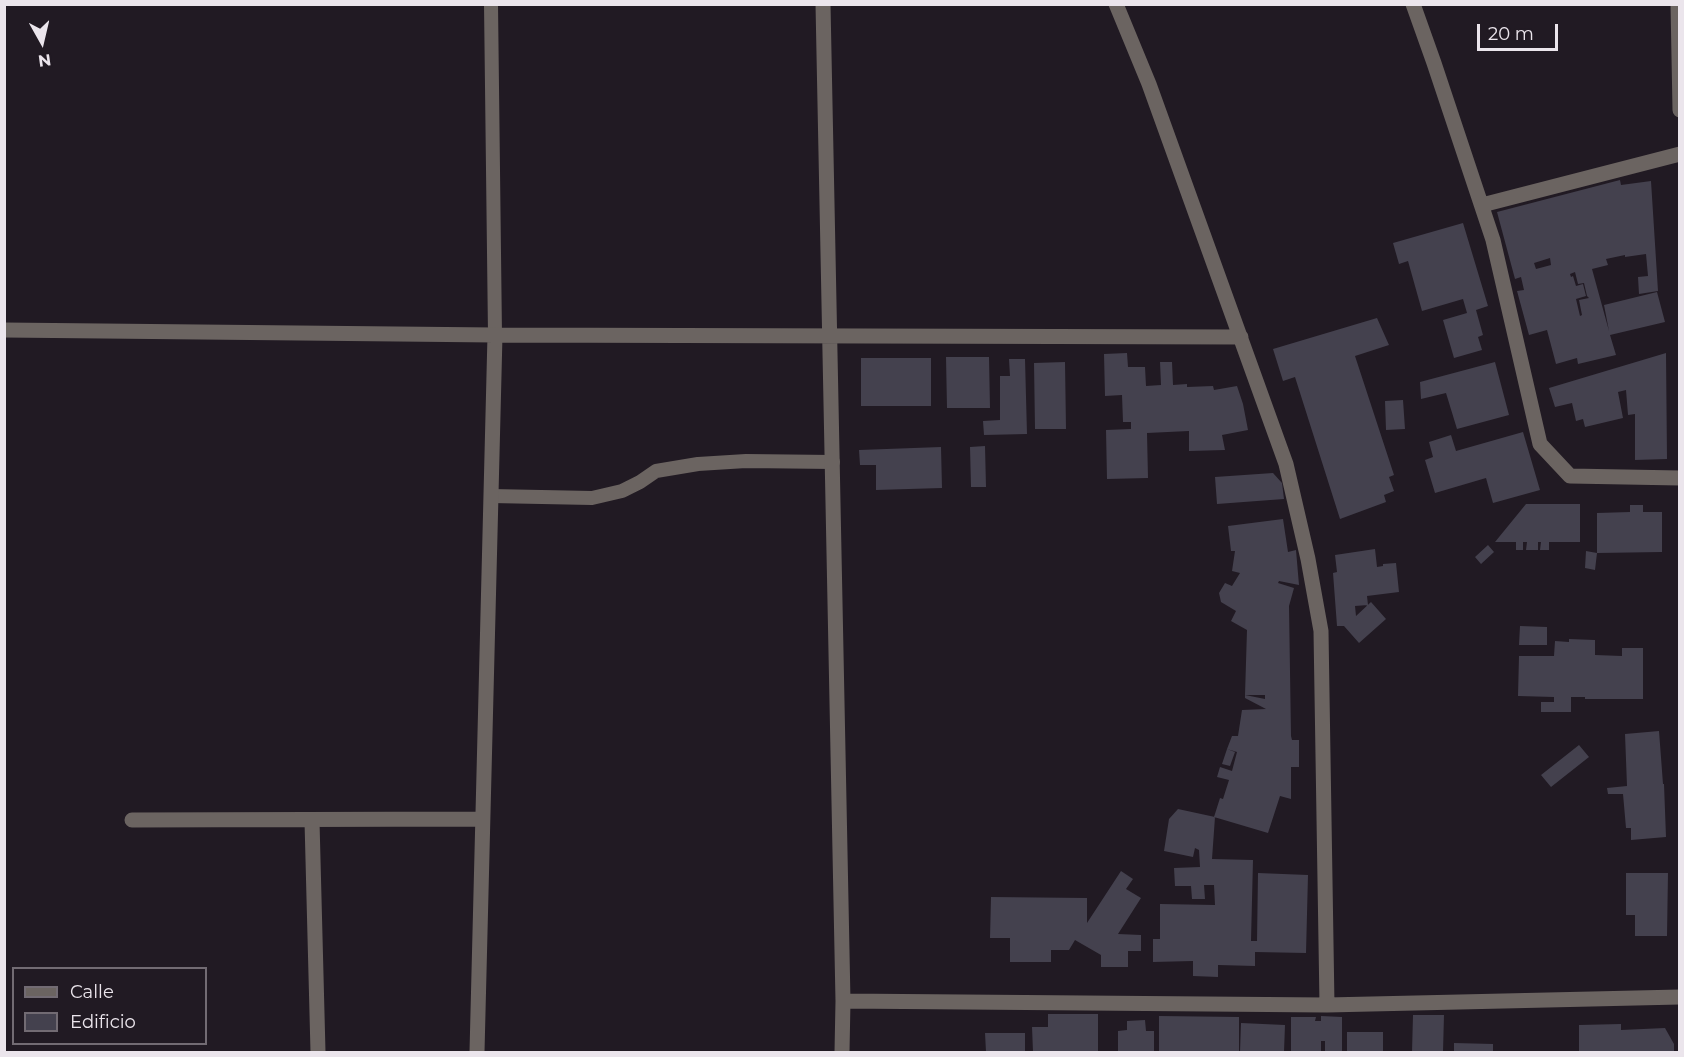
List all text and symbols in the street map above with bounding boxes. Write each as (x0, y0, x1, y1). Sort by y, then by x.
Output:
north arrow (12, 12, 72, 72)
scale bar (1480, 12, 1561, 50)
text: 20 m (1488, 23, 1534, 45)
text: N (37, 50, 52, 71)
legend (12, 967, 207, 1045)
text: Calle (70, 981, 114, 1003)
text: Edificio (70, 1011, 136, 1033)

